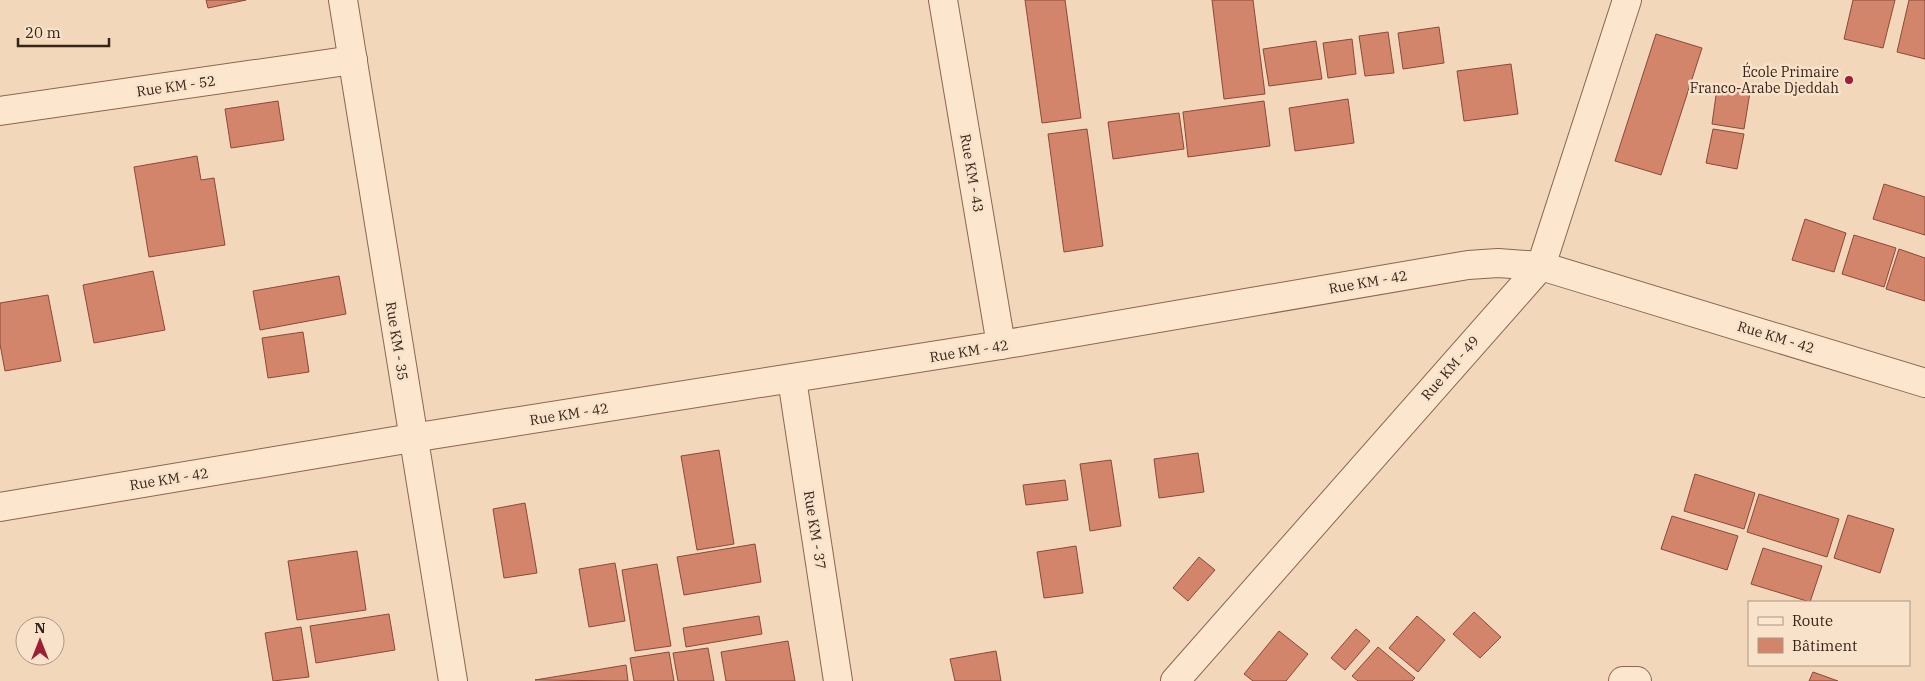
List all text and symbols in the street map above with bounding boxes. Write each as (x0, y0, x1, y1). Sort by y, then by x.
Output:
scale bar (18, 15, 109, 47)
text: 20 m (25, 23, 61, 42)
place label: École Primaire Franco-Arabe Djeddah (1690, 62, 1839, 97)
street label: Rue KM - 52 (135, 72, 217, 100)
marker: École Primaire Franco-Arabe Djeddah (1843, 74, 1855, 86)
street label: Rue KM - 43 (956, 132, 988, 214)
street label: Rue KM - 42 (1327, 266, 1409, 298)
street label: Rue KM - 35 (382, 300, 412, 382)
street label: Rue KM - 42 (1735, 317, 1817, 357)
street label: Rue KM - 49 (1417, 332, 1483, 404)
street label: Rue KM - 42 (928, 336, 1010, 366)
street label: Rue KM - 42 (528, 399, 610, 429)
street label: Rue KM - 42 (128, 464, 210, 494)
street label: Rue KM - 37 (800, 489, 830, 571)
legend (1748, 601, 1910, 666)
text: Route (1792, 611, 1833, 630)
north arrow (15, 616, 65, 666)
text: N (34, 619, 46, 637)
text: Bâtiment (1792, 636, 1857, 655)

